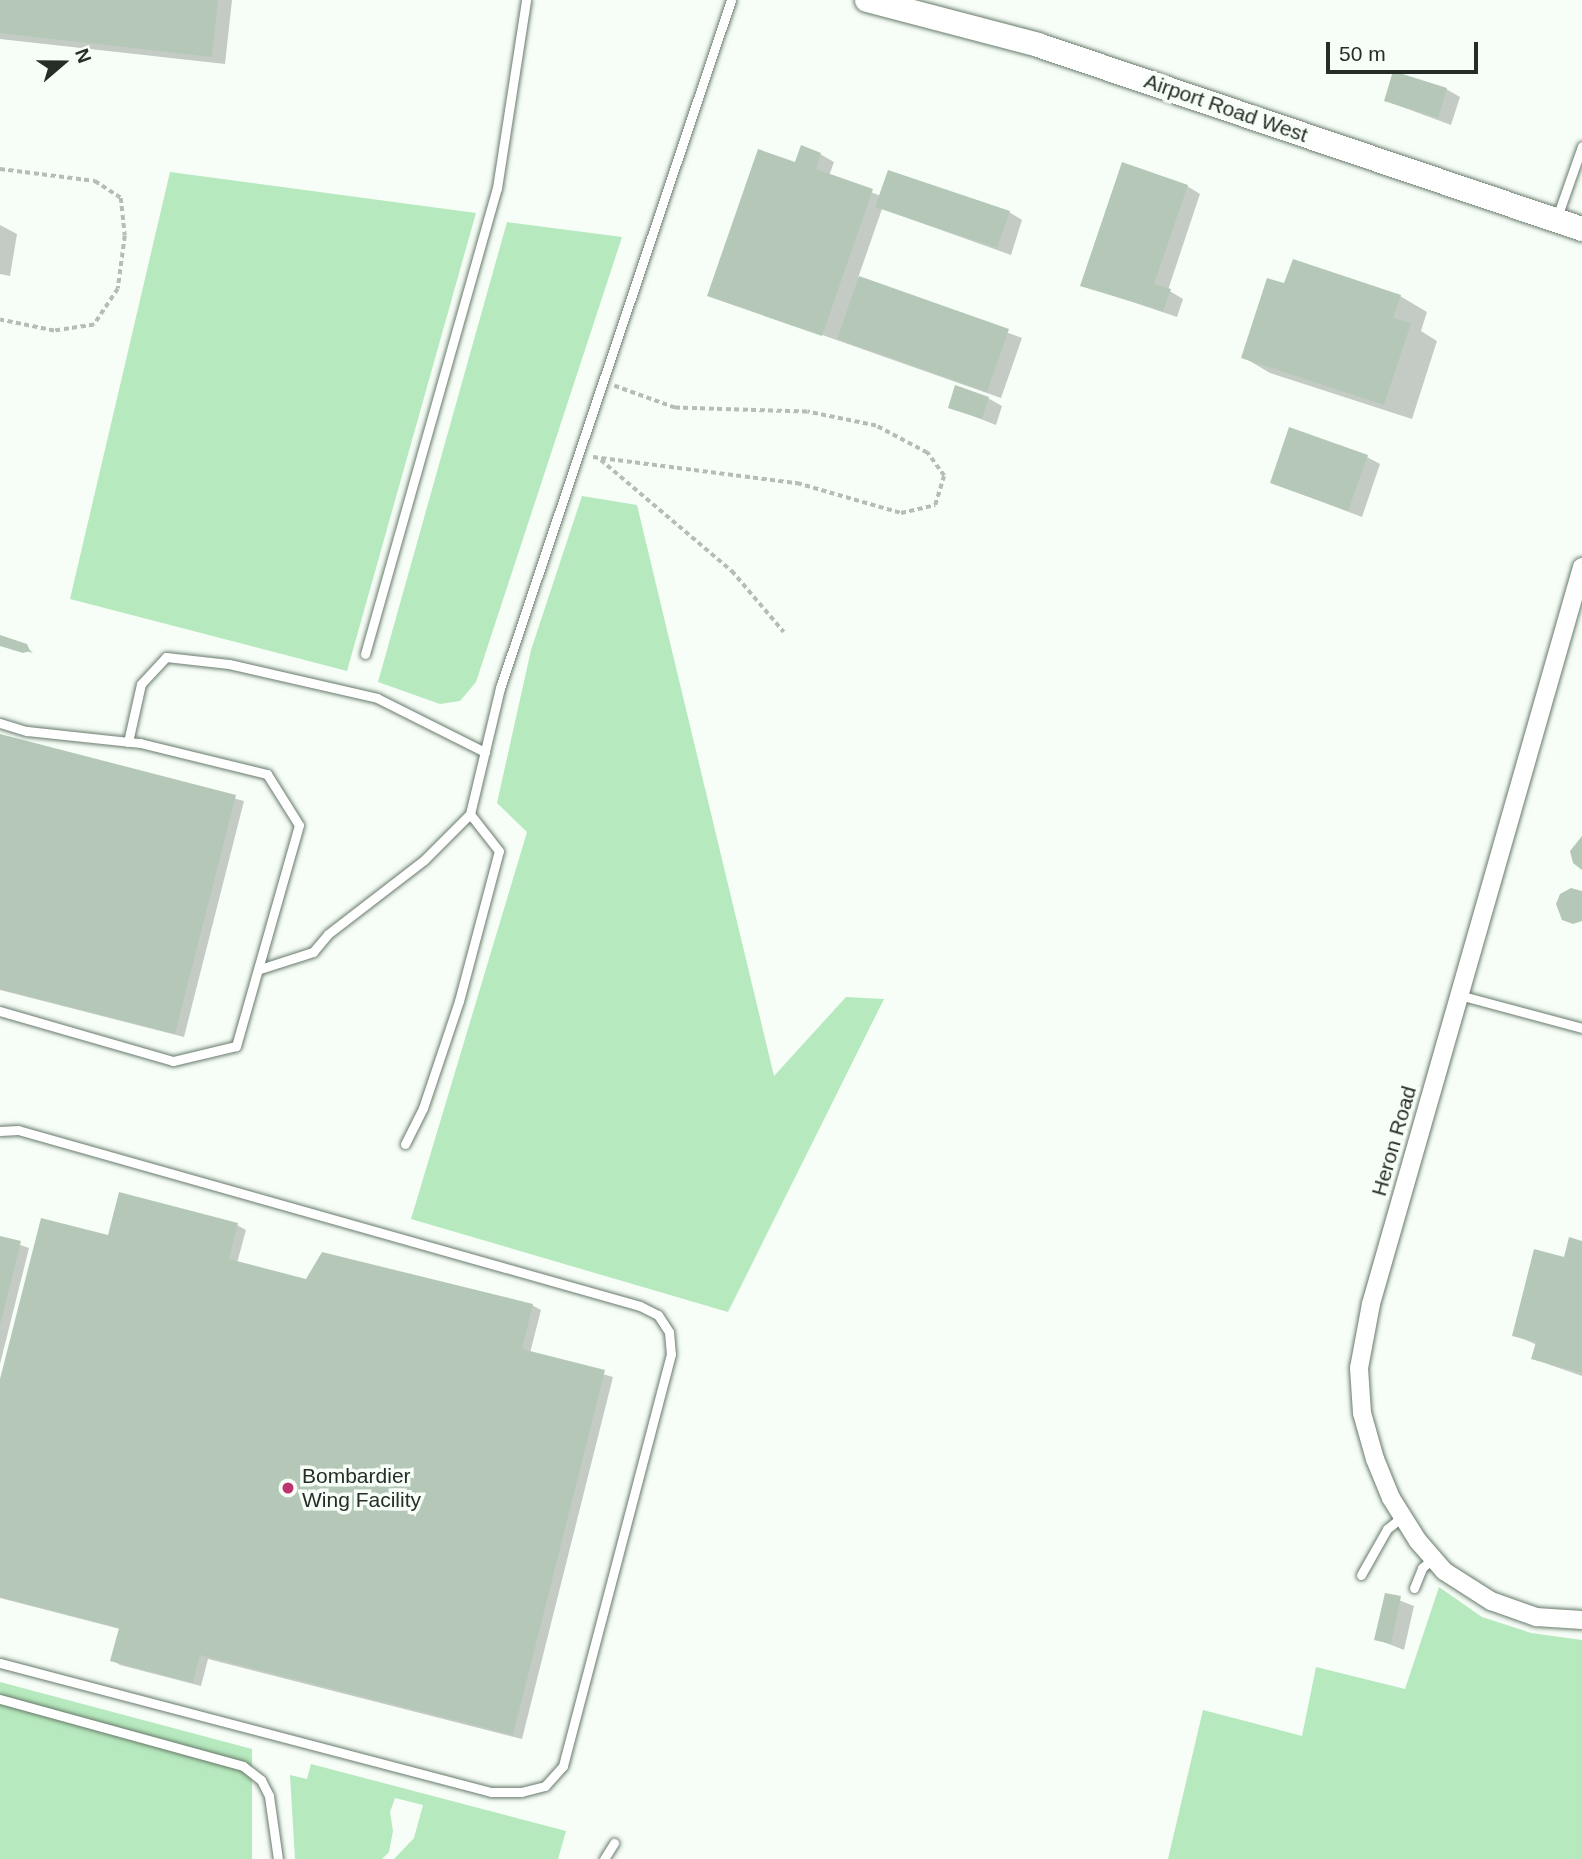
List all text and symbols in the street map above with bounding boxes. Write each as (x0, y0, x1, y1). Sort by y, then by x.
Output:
north arrow (28, 28, 98, 98)
scale bar (1330, 28, 1482, 72)
text: 50 m (1339, 42, 1386, 65)
text: N (71, 46, 95, 66)
street label: Airport Road West (1141, 68, 1311, 148)
street label: Heron Road (1366, 1083, 1422, 1199)
place label: Bombardier Wing Facility (302, 1463, 421, 1513)
marker: Bombardier Wing Facility (280, 1480, 296, 1496)

